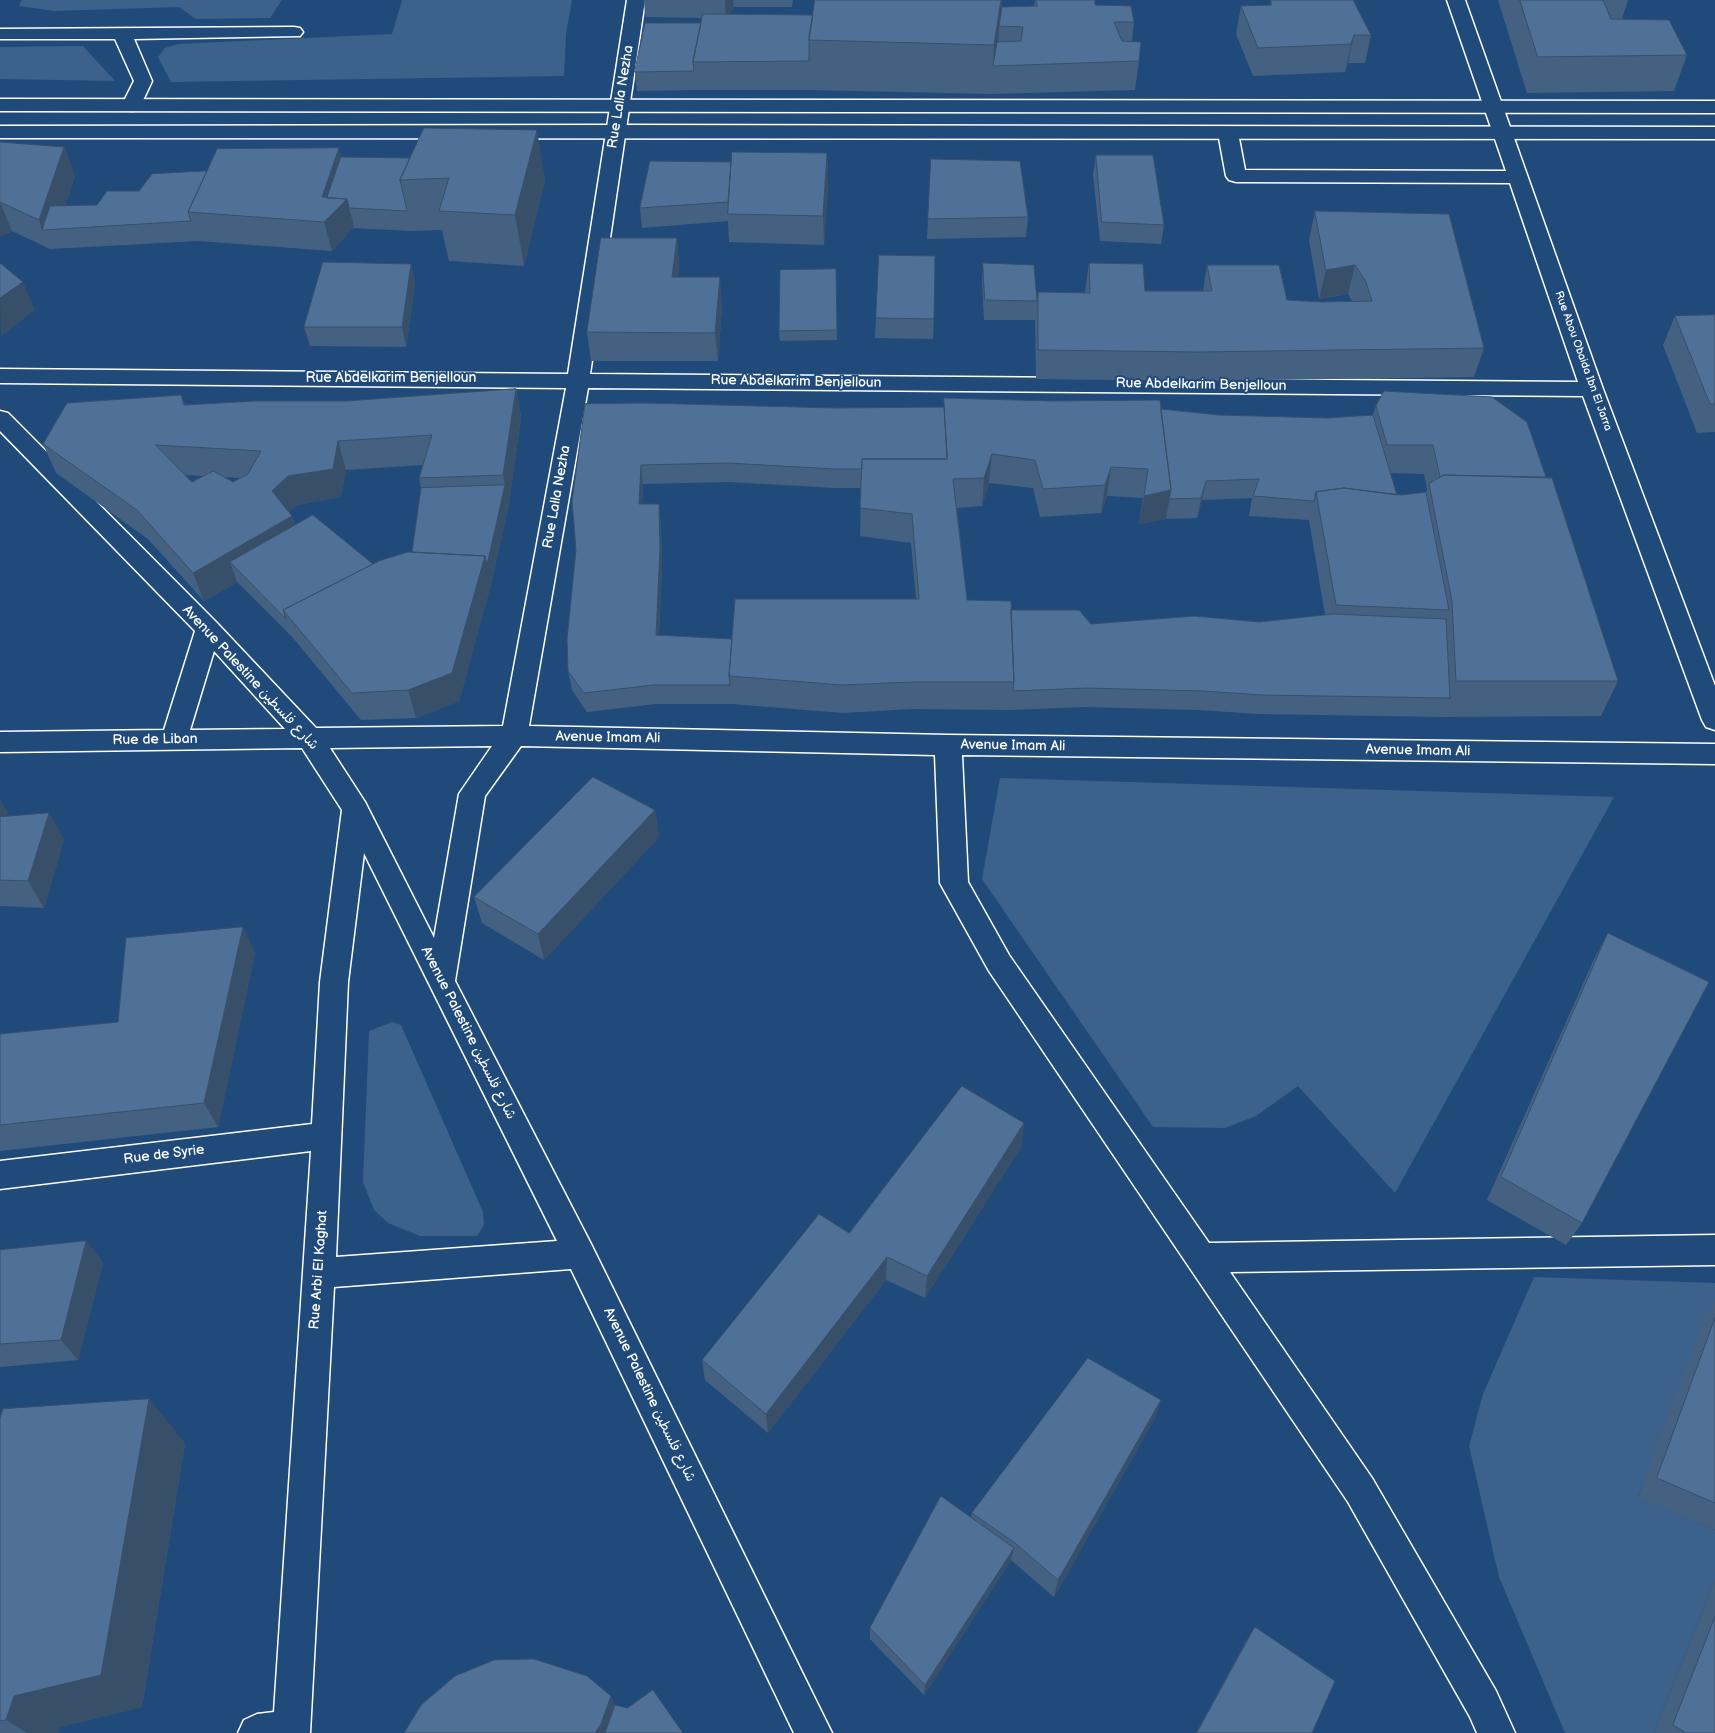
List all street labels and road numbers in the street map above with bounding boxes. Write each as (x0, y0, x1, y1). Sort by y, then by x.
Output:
street label: Rue Lalla Nezha (605, 44, 637, 150)
street label: Rue Abou Obaida Ibn El Jarra (1552, 289, 1614, 433)
street label: Rue Abdelkarim Benjelloun (305, 370, 477, 386)
street label: Rue Abdelkarim Benjelloun (710, 372, 882, 392)
street label: Rue Abdelkarim Benjelloun (1115, 375, 1287, 395)
street label: Rue Lalla Nezha (540, 444, 574, 550)
street label: Avenue Palestine شارع فلسطين (178, 602, 322, 754)
street label: Avenue Imam Ali (555, 729, 661, 747)
street label: Rue de Liban (112, 731, 198, 749)
street label: Avenue Imam Ali (960, 737, 1066, 755)
street label: Avenue Imam Ali (1365, 742, 1471, 760)
street label: Avenue Palestine شارع فلسطين (417, 944, 519, 1122)
street label: Rue de Syrie (123, 1142, 205, 1168)
street label: Rue Arbi El Kaghat (306, 1210, 332, 1330)
street label: Avenue Palestine شارع فلسطين (599, 1305, 699, 1485)

